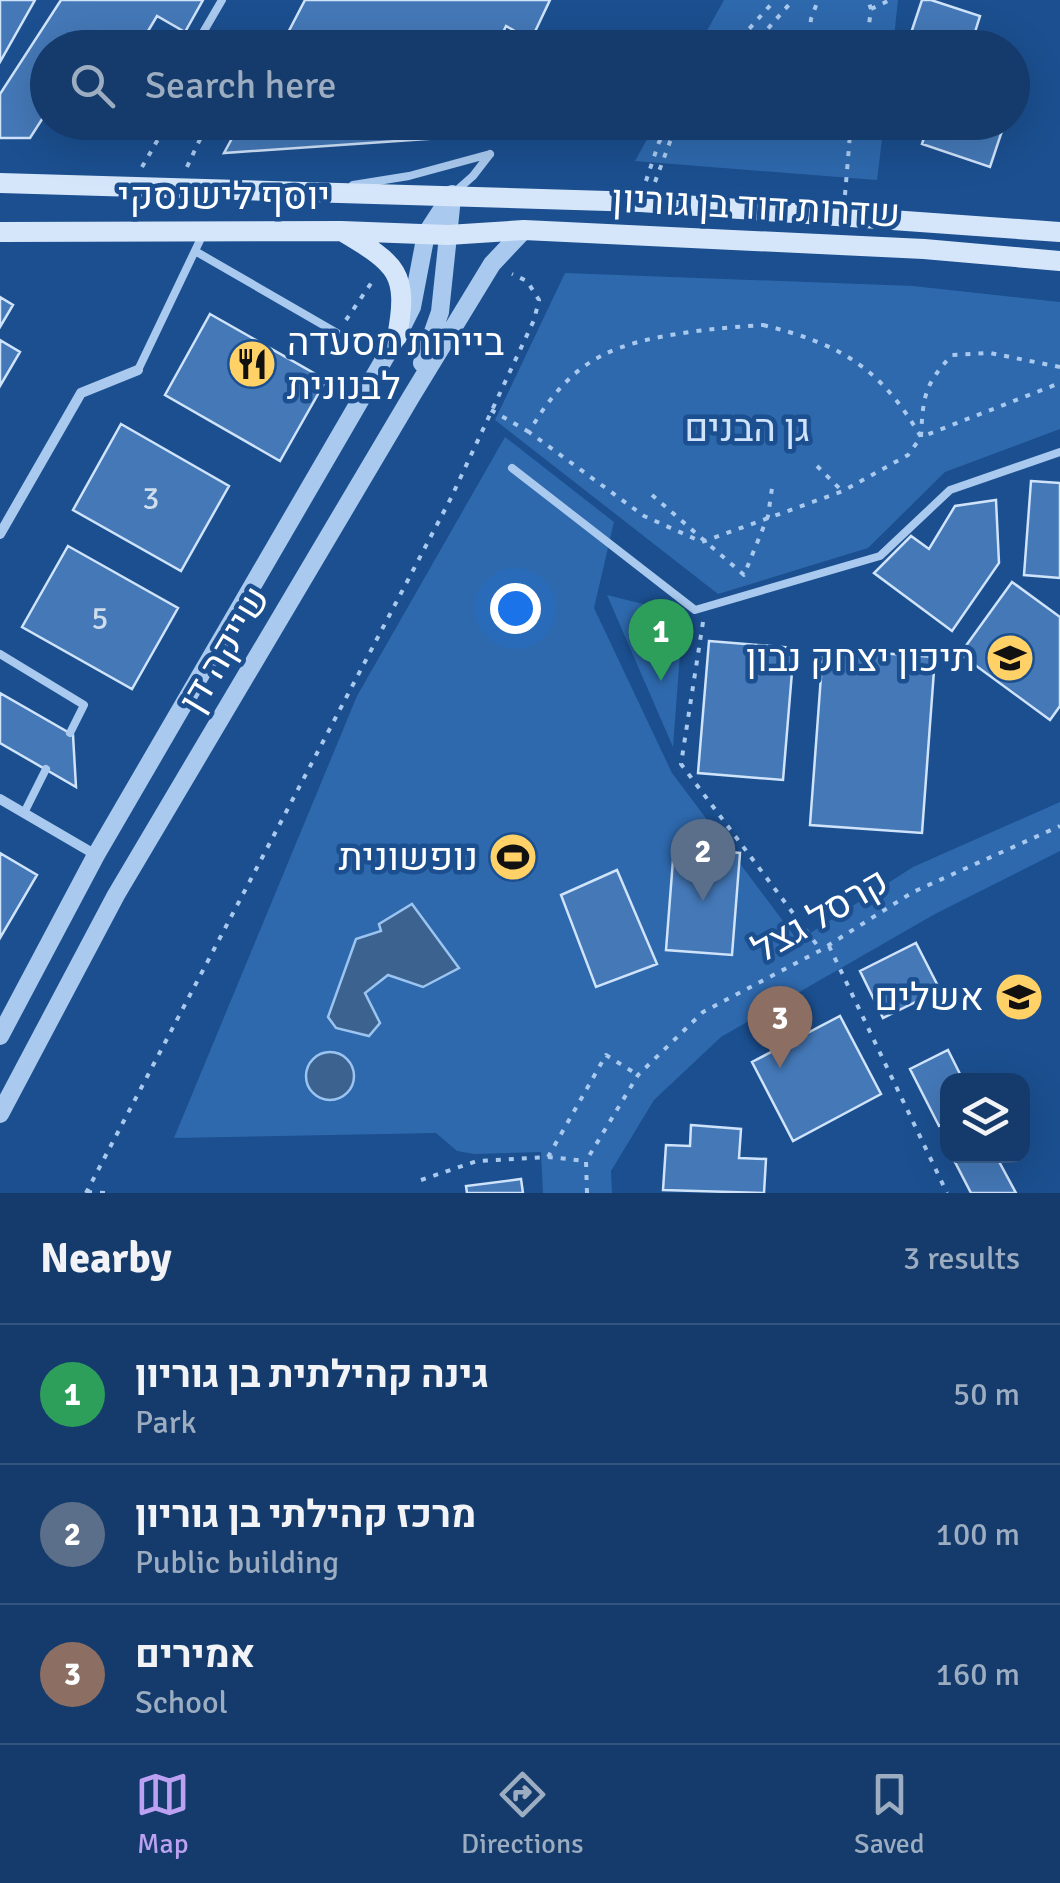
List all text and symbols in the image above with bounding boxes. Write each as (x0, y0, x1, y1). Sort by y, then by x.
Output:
search box (30, 30, 1030, 140)
icon: search (65, 58, 120, 113)
text: Search here (145, 62, 337, 109)
street label: יוסף לישנסקי (118, 173, 330, 220)
street label: שדרות דוד בן גוריון (611, 175, 901, 238)
place label: ביירות מסעדה לבנונית (287, 319, 504, 410)
restaurant icon: ביירות מסעדה לבנונית (226, 338, 278, 390)
park label: גן הבנים (684, 405, 810, 452)
house number: 3 (142, 479, 160, 518)
street label: שייקה דן (169, 578, 280, 721)
your location (490, 583, 541, 634)
pin: 1 (628, 598, 694, 681)
house number: 5 (91, 599, 109, 638)
school or university icon: תיכון יצחק נבון (984, 632, 1036, 684)
place label: תיכון יצחק נבון (746, 635, 975, 682)
pin: 2 (670, 818, 736, 901)
sports icon: נופשונית (487, 831, 539, 883)
place label: נופשונית (339, 834, 478, 881)
street label: קרסל גצל (744, 858, 897, 973)
school or university icon: אשלים (993, 971, 1045, 1023)
place label: אשלים (874, 974, 984, 1021)
pin: 3 (748, 986, 812, 1068)
map controls (940, 1073, 1030, 1163)
button: layers (940, 1073, 1030, 1163)
text: Nearby (40, 1233, 172, 1284)
text: 3 results (903, 1239, 1020, 1278)
text: גינה קהילתית בן גוריון (135, 1351, 489, 1398)
text: 1 (64, 1375, 81, 1414)
text: 50 m (953, 1375, 1020, 1414)
text: Park (135, 1403, 197, 1442)
text: מרכז קהילתי בן גוריון (135, 1491, 476, 1538)
text: 2 (64, 1515, 81, 1554)
text: 100 m (936, 1515, 1020, 1554)
text: Public building (135, 1543, 339, 1582)
text: אמירים (135, 1631, 255, 1678)
text: 3 (64, 1655, 81, 1694)
text: 160 m (936, 1655, 1020, 1694)
text: School (135, 1683, 228, 1722)
tab: Map (135, 1767, 190, 1861)
tab: Directions (461, 1767, 583, 1861)
tab: Saved (854, 1767, 925, 1861)

